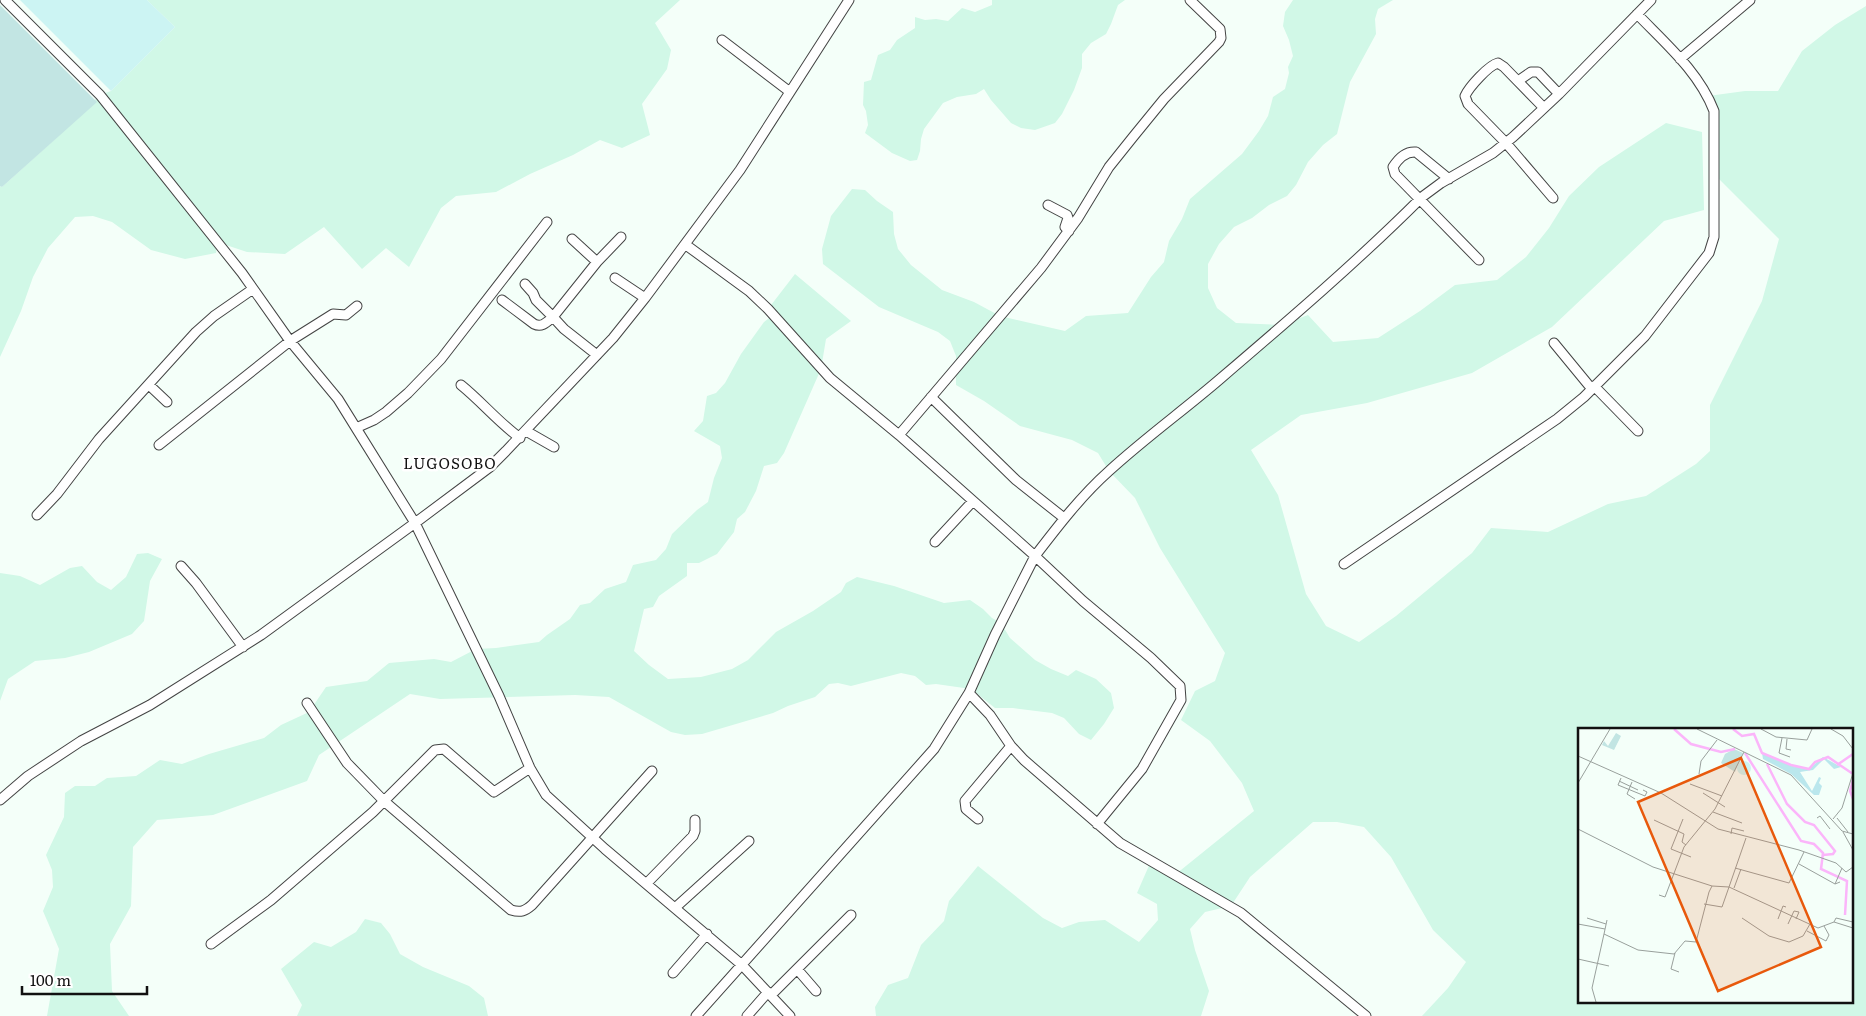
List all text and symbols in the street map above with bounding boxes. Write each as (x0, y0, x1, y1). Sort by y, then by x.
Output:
district label: LUGOSOBO (403, 451, 497, 474)
inset map (1578, 728, 1854, 1004)
scale bar (22, 964, 148, 996)
text: 100 m (30, 968, 71, 991)

